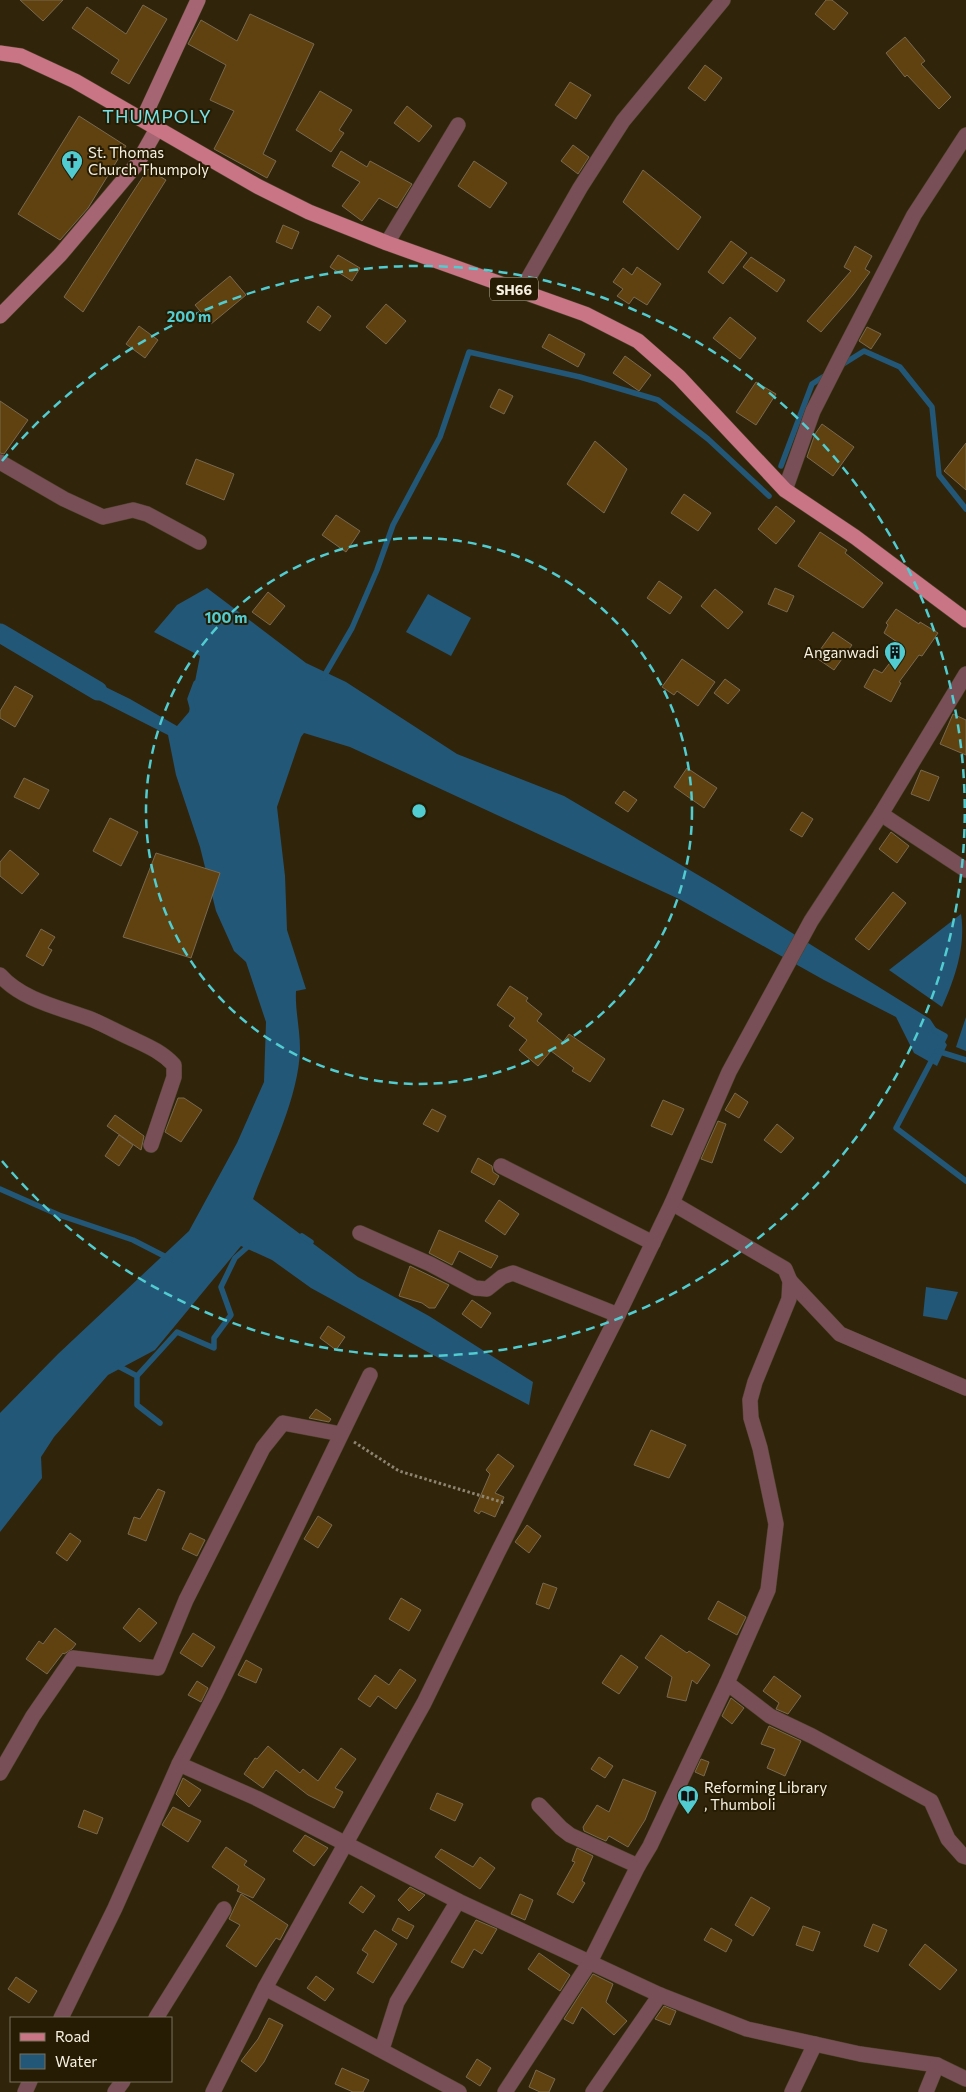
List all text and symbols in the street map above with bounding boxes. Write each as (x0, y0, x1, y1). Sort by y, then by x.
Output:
district label: THUMPOLY (102, 105, 212, 127)
place label: St. Thomas Church Thumpoly (88, 143, 209, 178)
church icon: St. Thomas Church Thumpoly (60, 149, 84, 180)
road number: SH66 (490, 278, 538, 300)
text: 200 m (167, 307, 211, 325)
text: 100 m (205, 608, 247, 626)
building icon: Anganwadi (883, 640, 907, 671)
place label: Anganwadi (804, 643, 879, 661)
centre of rings (410, 802, 428, 820)
place label: Reforming Library , Thumboli (704, 1778, 827, 1813)
library icon: Reforming Library , Thumboli (676, 1784, 700, 1815)
legend (10, 2017, 172, 2082)
text: Road (55, 2027, 90, 2045)
text: Water (55, 2052, 97, 2070)

